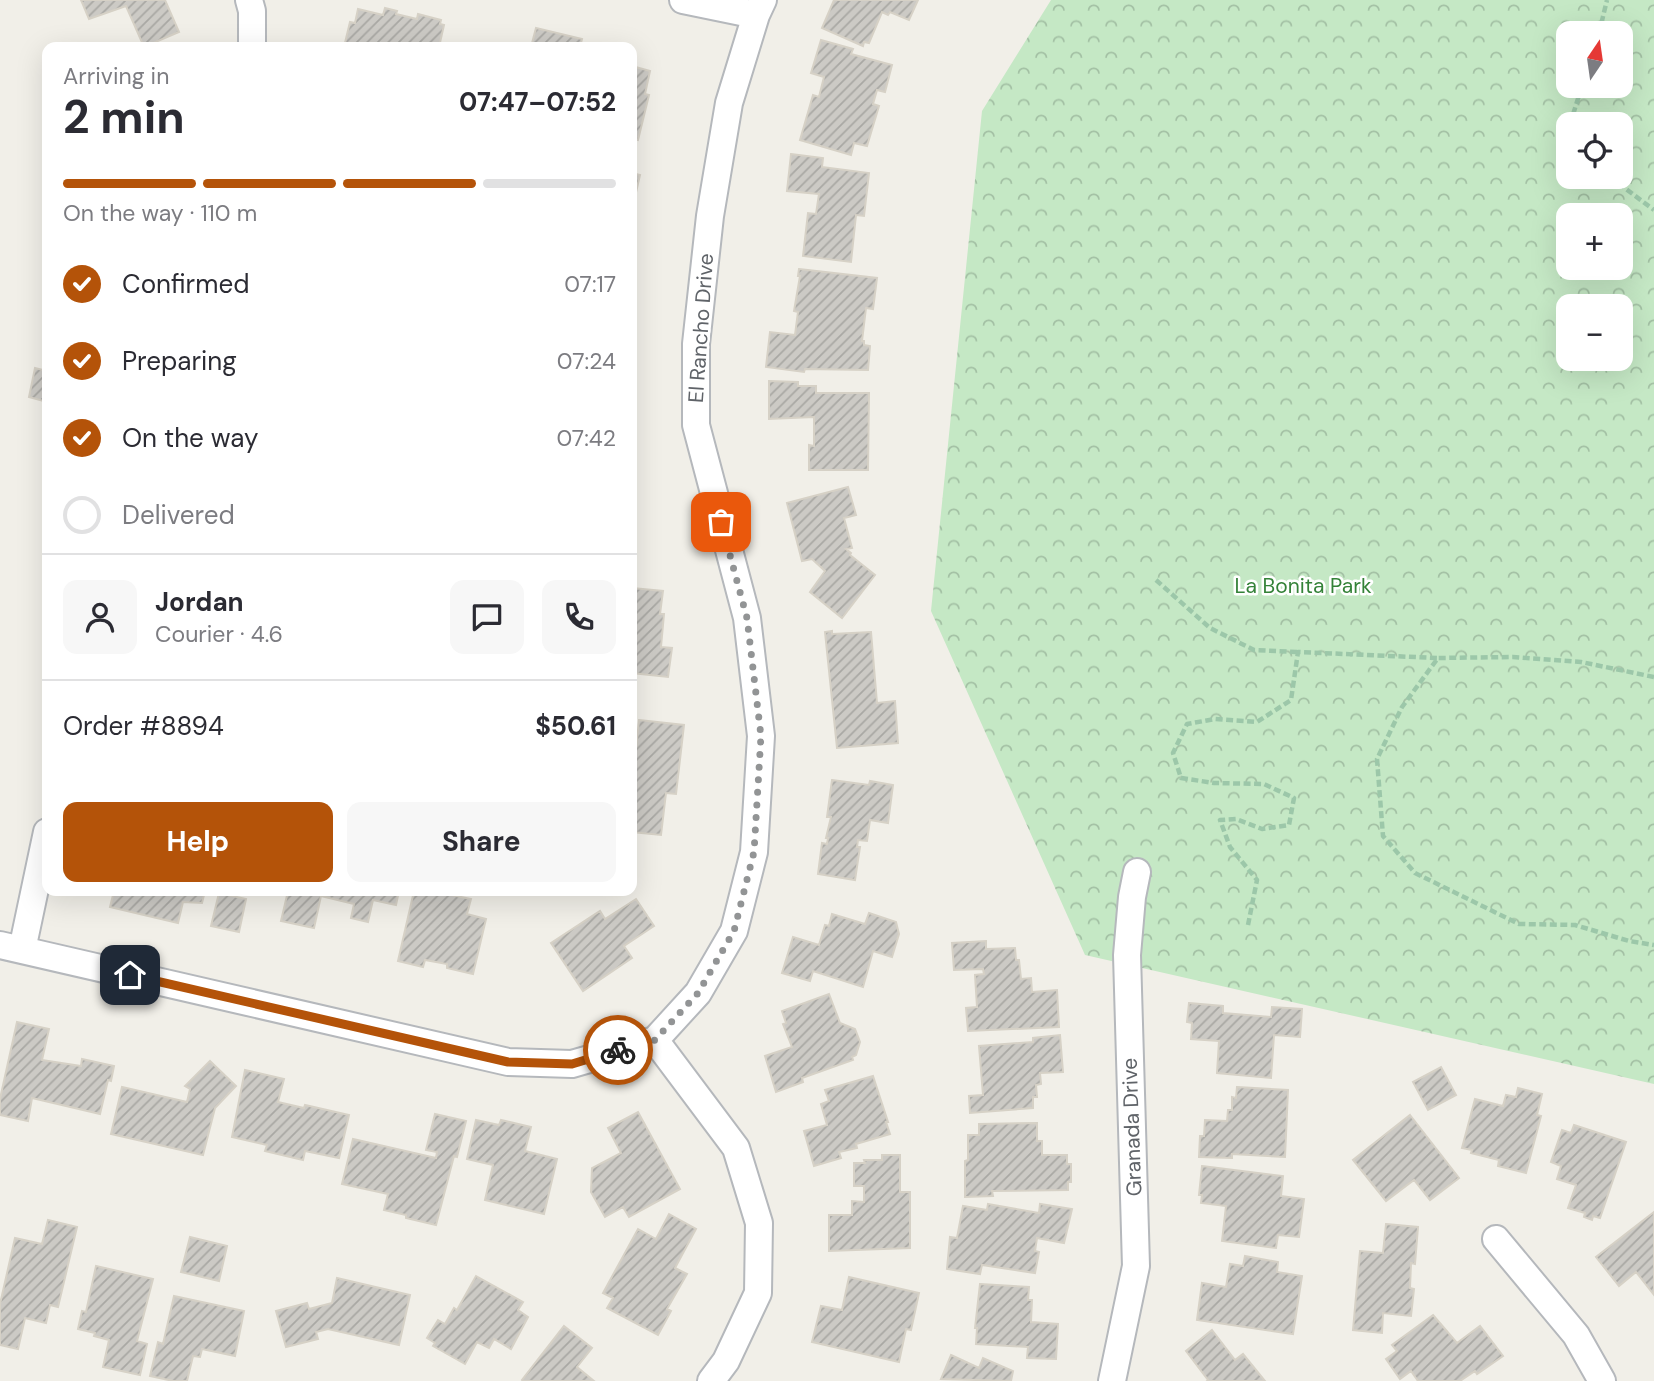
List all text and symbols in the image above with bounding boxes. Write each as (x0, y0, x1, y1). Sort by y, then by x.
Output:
north arrow (1556, 21, 1633, 98)
map controls (1556, 21, 1633, 371)
text: Arriving in (63, 61, 169, 91)
text: 07:47–07:52 (459, 85, 616, 119)
text: 2 min (63, 87, 185, 147)
button: locate (1556, 112, 1633, 189)
text: On the way · 110 m (63, 198, 257, 228)
button: + (1556, 203, 1633, 280)
street label: El Rancho Drive (682, 252, 720, 404)
icon: check (63, 265, 101, 303)
text: Confirmed (122, 267, 249, 301)
text: 07:17 (564, 269, 616, 299)
button: − (1556, 294, 1633, 371)
icon: check (63, 342, 101, 380)
text: Preparing (122, 344, 237, 378)
text: 07:24 (557, 346, 616, 376)
icon: check (63, 419, 101, 457)
text: On the way (122, 421, 258, 455)
text: 07:42 (556, 423, 616, 453)
pin (691, 492, 751, 552)
text: Delivered (122, 498, 235, 532)
icon: bag (702, 503, 740, 541)
park label: La Bonita Park (1234, 572, 1372, 600)
button: person (63, 580, 137, 654)
button: chat (450, 580, 524, 654)
button: phone (542, 580, 616, 654)
text: Jordan (155, 585, 244, 619)
text: Courier · 4.6 (155, 619, 283, 649)
text: Order #8894 (63, 709, 224, 743)
text: $50.61 (535, 709, 616, 743)
button: Help (63, 802, 333, 882)
button: Share (347, 802, 616, 882)
pin (100, 945, 160, 1005)
icon: home (111, 956, 149, 994)
courier (583, 1015, 653, 1085)
icon: bike (599, 1031, 637, 1069)
street label: Granada Drive (1116, 1057, 1148, 1197)

